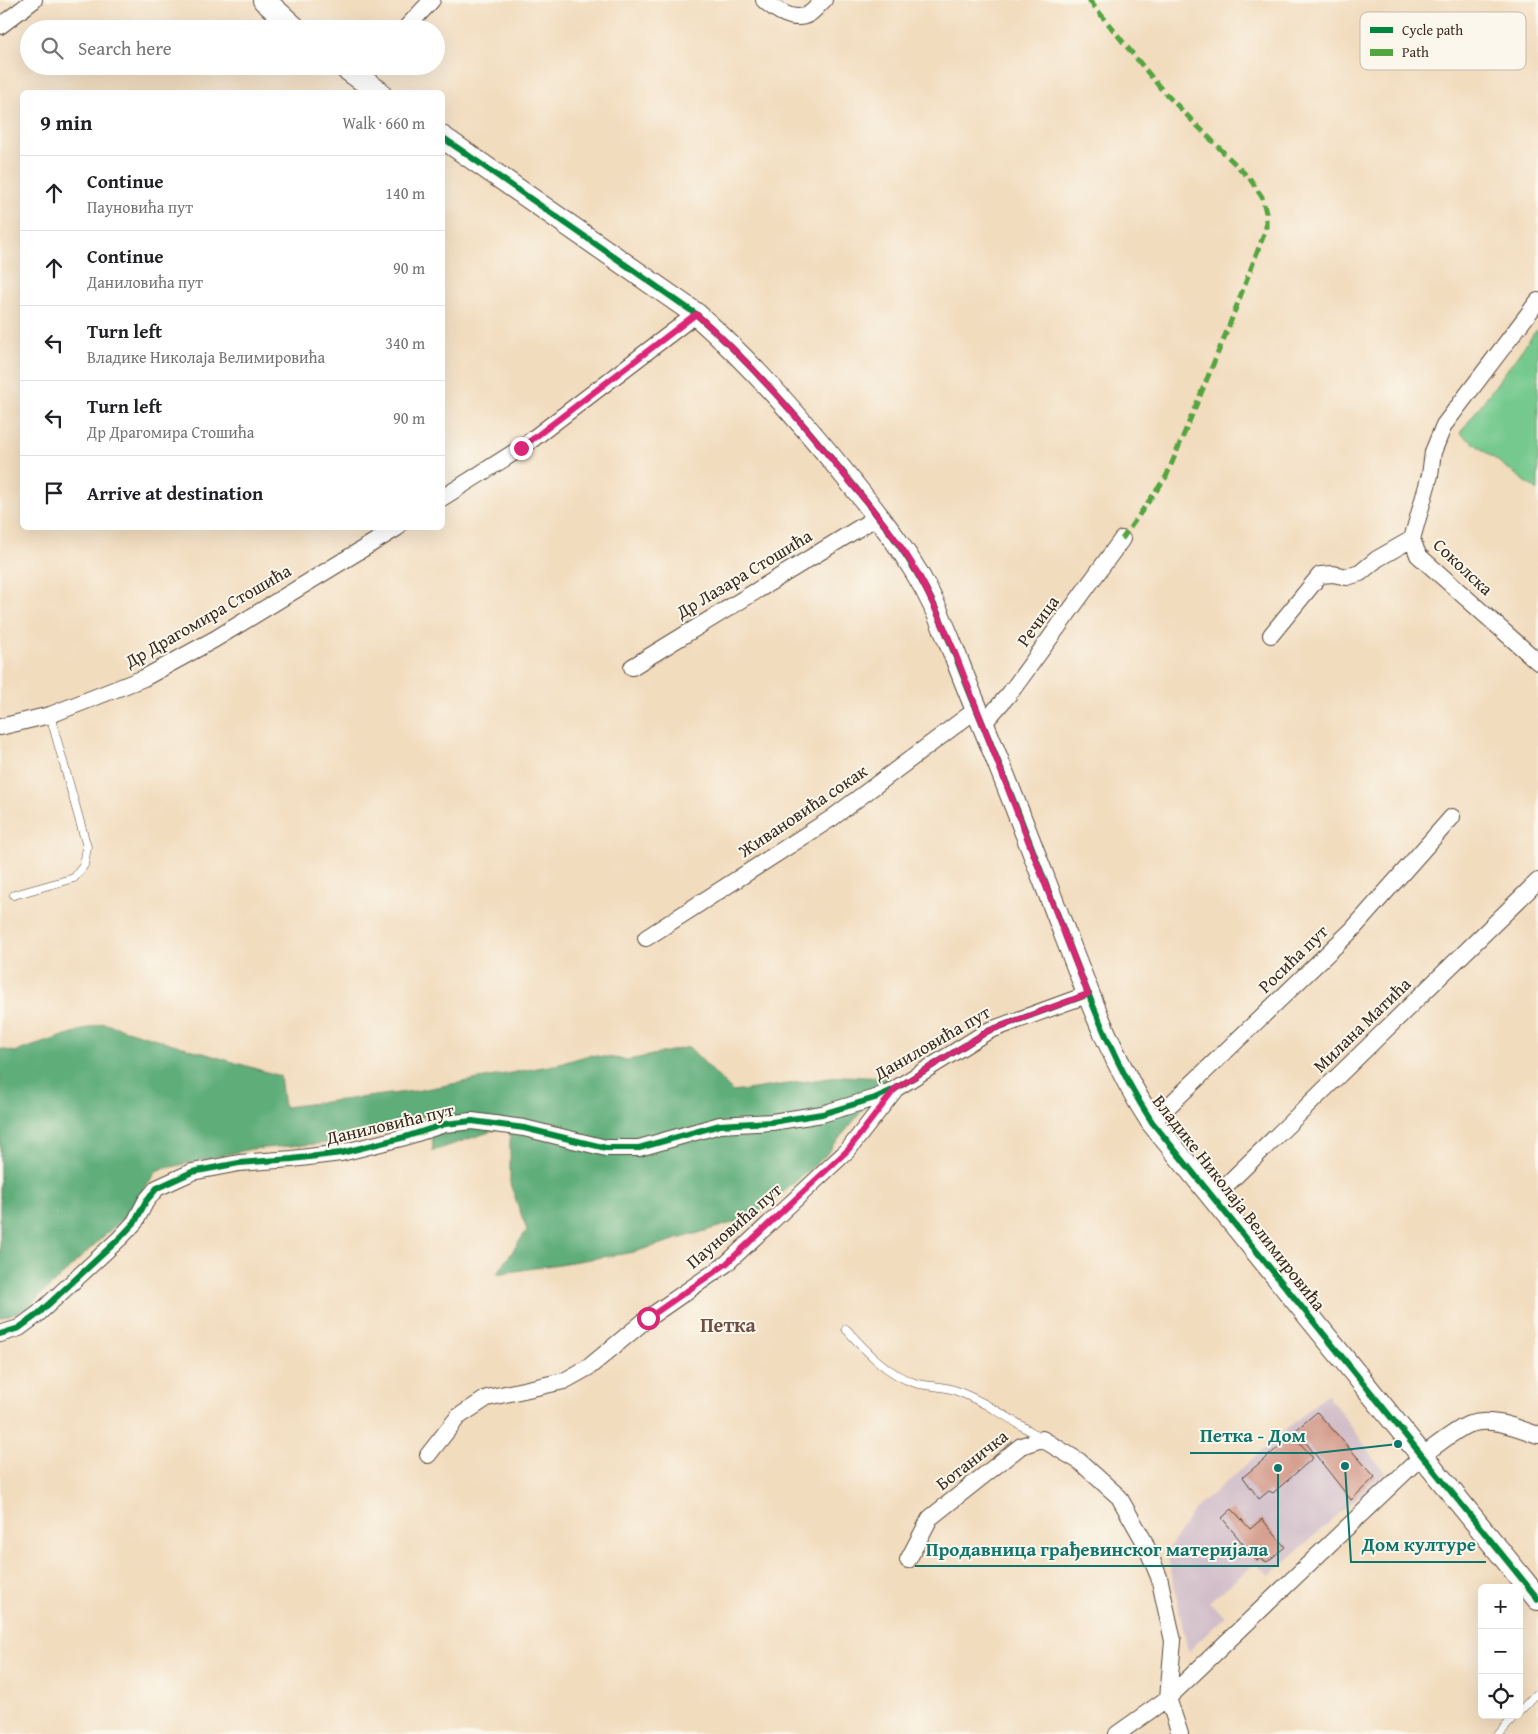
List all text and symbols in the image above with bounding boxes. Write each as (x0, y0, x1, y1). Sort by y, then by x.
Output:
legend (1360, 12, 1526, 70)
search box (20, 20, 445, 75)
text: Cycle path (1402, 20, 1463, 40)
icon: search (38, 34, 66, 62)
text: Search here (78, 34, 172, 62)
text: Path (1402, 42, 1429, 62)
text: 9 min (40, 107, 92, 138)
text: Walk · 660 m (342, 111, 425, 135)
text: Continue (87, 167, 164, 195)
icon: ahead (40, 179, 68, 207)
text: 140 m (385, 181, 425, 205)
text: Пауновића пут (87, 195, 193, 219)
text: Continue (87, 242, 164, 270)
icon: ahead (40, 254, 68, 282)
text: 90 m (393, 256, 425, 280)
text: Даниловића пут (87, 270, 203, 294)
text: Turn left (87, 317, 162, 345)
icon: left (40, 329, 68, 357)
text: 340 m (385, 331, 425, 355)
text: Владике Николаја Велимировића (87, 345, 325, 369)
text: Turn left (87, 392, 162, 420)
icon: left (40, 404, 68, 432)
text: 90 m (393, 406, 425, 430)
text: Др Драгомира Стошића (87, 420, 254, 444)
route end (510, 437, 533, 460)
icon: arrive (40, 479, 68, 507)
text: Arrive at destination (87, 479, 263, 507)
street label: Др Лазара Стошића (670, 522, 817, 625)
street label: Соколска (1427, 532, 1500, 602)
street label: Др Драгомира Стошића (119, 557, 296, 675)
street label: Речица (1010, 589, 1066, 652)
street label: Живановића сокак (732, 757, 873, 864)
street label: Росића пут (1252, 918, 1334, 999)
street label: Милана Матића (1307, 971, 1417, 1078)
street label: Даниловића пут (868, 998, 995, 1087)
street label: Владике Николаја Велимировића (1146, 1089, 1333, 1317)
street label: Даниловића пут (322, 1096, 457, 1152)
street label: Пауновића пут (680, 1176, 788, 1275)
route start (637, 1307, 660, 1330)
district label: Петка (700, 1310, 757, 1339)
callout: Петка - Дом (1190, 1419, 1316, 1453)
text: Петка - Дом (1200, 1421, 1306, 1449)
street label: Ботаничка (930, 1422, 1014, 1497)
callout: Дом културе (1351, 1528, 1486, 1562)
text: Дом културе (1361, 1530, 1476, 1558)
callout: Продавница грађевинског материјала (915, 1532, 1278, 1566)
text: Продавница грађевинског материјала (926, 1535, 1269, 1563)
map controls (1478, 1584, 1523, 1719)
button: + (1478, 1584, 1523, 1629)
button: − (1478, 1629, 1523, 1674)
button: locate (1478, 1674, 1523, 1719)

